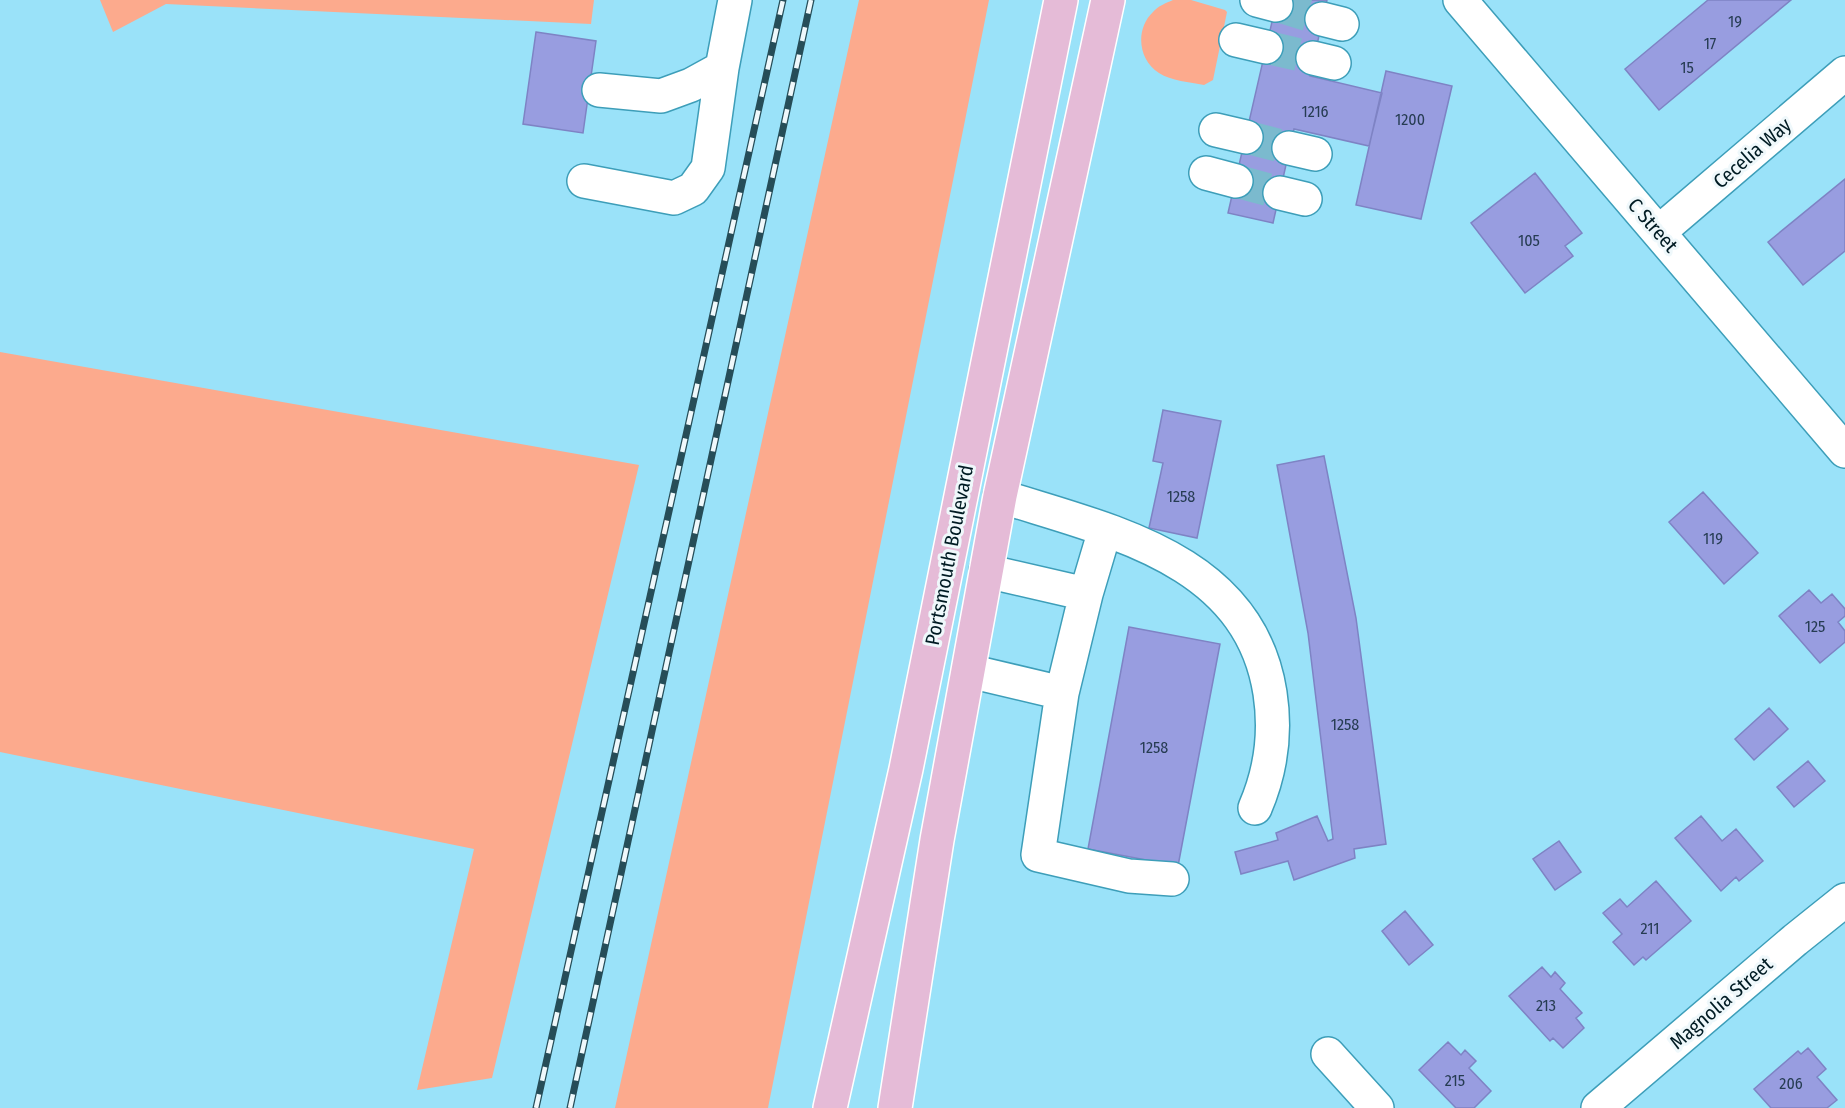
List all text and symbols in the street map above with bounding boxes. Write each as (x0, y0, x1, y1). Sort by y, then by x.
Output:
house number: 19 (1728, 12, 1742, 31)
house number: 17 (1704, 34, 1717, 53)
house number: 15 (1680, 58, 1694, 77)
house number: 1216 (1301, 102, 1329, 121)
house number: 1200 (1395, 110, 1425, 129)
street label: Cecelia Way (1708, 113, 1796, 193)
street label: C Street (1623, 193, 1683, 257)
house number: 105 (1518, 231, 1540, 250)
street label: Portsmouth Boulevard (920, 463, 978, 647)
house number: 1258 (1167, 487, 1195, 506)
house number: 119 (1703, 529, 1723, 548)
house number: 125 (1805, 617, 1825, 636)
house number: 1258 (1331, 715, 1359, 734)
house number: 1258 (1140, 738, 1168, 757)
house number: 211 (1641, 919, 1659, 938)
street label: Magnolia Street (1665, 952, 1778, 1054)
house number: 213 (1536, 996, 1556, 1015)
house number: 215 (1445, 1071, 1465, 1090)
house number: 206 (1779, 1074, 1803, 1093)

